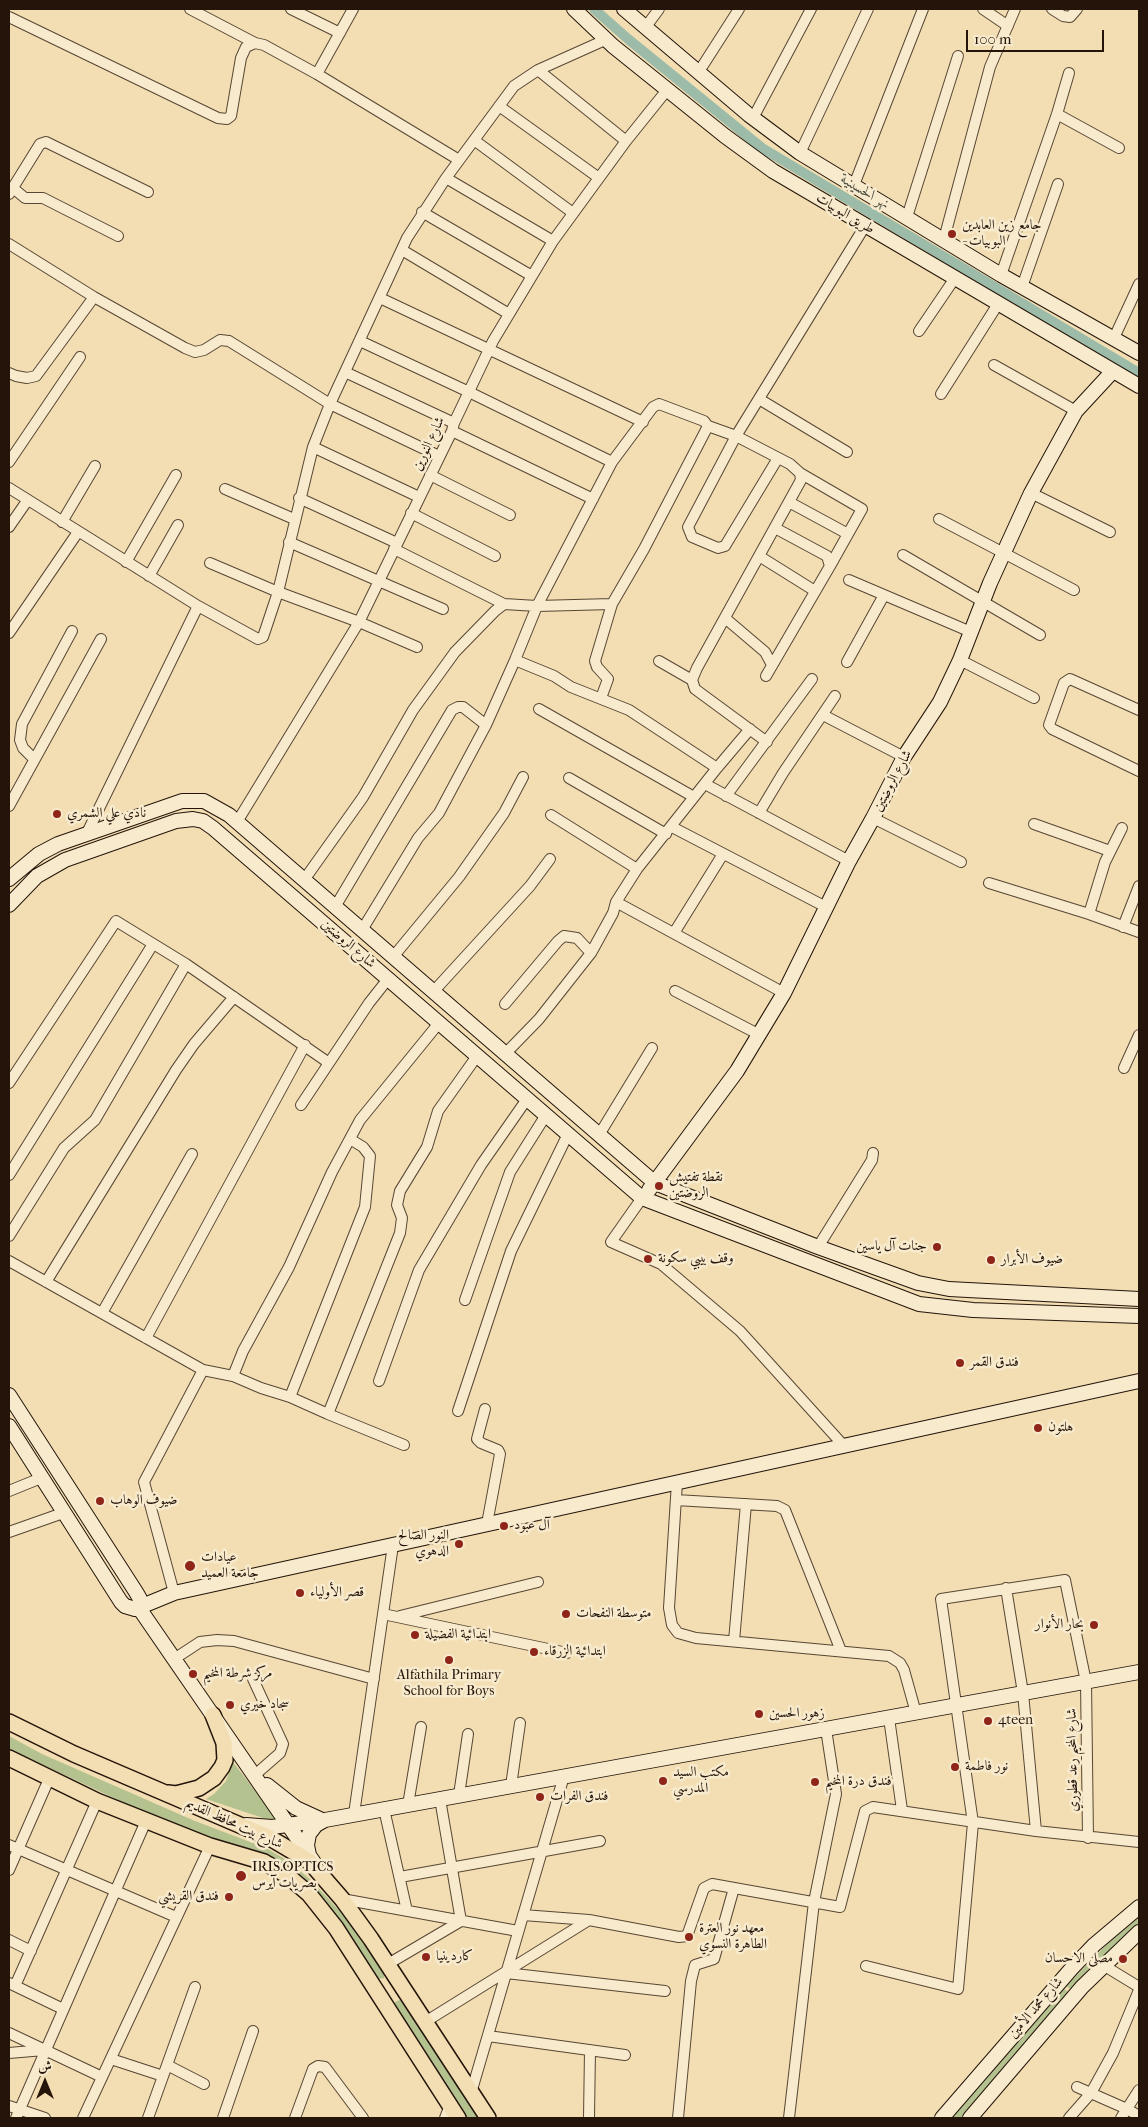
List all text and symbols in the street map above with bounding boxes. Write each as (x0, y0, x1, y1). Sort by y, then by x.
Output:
scale bar (968, 20, 1106, 52)
text: 100 m (974, 30, 1012, 48)
water label: نهر الحسينية (837, 170, 893, 214)
street label: طريق البوبيات (813, 190, 877, 238)
place label: جامع زين العابدين - البوبيات (962, 218, 1042, 250)
marker: جامع زين العابدين - البوبيات (946, 228, 958, 240)
street label: شارع النورين (409, 414, 449, 474)
street label: شارع الروضتين (870, 748, 916, 814)
place label: نادي علي الشمري (67, 806, 146, 822)
marker: نادي علي الشمري (51, 808, 63, 820)
street label: شارع الروضتين (317, 916, 379, 972)
place label: نقطة تفتيش الروضتين (669, 1170, 723, 1202)
marker: نقطة تفتيش الروضتين (653, 1180, 665, 1192)
place label: جنات آل ياسين (856, 1239, 927, 1255)
marker: جنات آل ياسين (931, 1241, 943, 1253)
place label: وقف بيبي سكونة (658, 1251, 734, 1267)
place label: ضيوف الأبرار (1001, 1252, 1063, 1268)
marker: وقف بيبي سكونة (642, 1253, 654, 1265)
marker: ضيوف الأبرار (985, 1254, 997, 1266)
place label: فندق القمر (970, 1355, 1019, 1371)
marker: فندق القمر (954, 1357, 966, 1369)
place label: هلتون (1048, 1420, 1073, 1436)
marker: هلتون (1032, 1422, 1044, 1434)
place label: ضيوف الوهاب (110, 1493, 178, 1509)
marker: ضيوف الوهاب (94, 1495, 106, 1507)
place label: آل عبود (514, 1518, 550, 1534)
marker: آل عبود (498, 1520, 510, 1532)
place label: النور الصالح الدهوي (398, 1528, 449, 1560)
marker: النور الصالح الدهوي (453, 1538, 465, 1550)
place label: عيادات جامعة العميد (201, 1550, 259, 1582)
marker: عيادات جامعة العميد (183, 1559, 197, 1573)
place label: قصر الأولياء (310, 1585, 364, 1601)
marker: قصر الأولياء (294, 1587, 306, 1599)
place label: متوسطة النفحات (576, 1606, 652, 1622)
marker: متوسطة النفحات (560, 1608, 572, 1620)
place label: بحار الأنوار (1035, 1617, 1084, 1633)
marker: بحار الأنوار (1088, 1619, 1100, 1631)
place label: ابتدائية الفضيلة (425, 1627, 491, 1643)
marker: ابتدائية الفضيلة (409, 1629, 421, 1641)
place label: ابتدائية الزرقاء (544, 1644, 606, 1660)
marker: ابتدائية الزرقاء (528, 1646, 540, 1658)
marker: Alfathila Primary School for Boys (443, 1654, 455, 1666)
place label: مركز شرطة المخيم (203, 1666, 272, 1682)
marker: مركز شرطة المخيم (187, 1668, 199, 1680)
place label: Alfathila Primary School for Boys (397, 1668, 501, 1700)
place label: سجاد خيري (240, 1697, 289, 1713)
marker: سجاد خيري (224, 1699, 236, 1711)
place label: زهور الحسين (769, 1706, 825, 1722)
marker: زهور الحسين (753, 1708, 765, 1720)
street label: شارع المخيم رعد قطوري (1064, 1708, 1082, 1812)
place label: 4teen (998, 1713, 1033, 1729)
marker: 4teen (982, 1715, 994, 1727)
place label: نور فاطمة (965, 1759, 1008, 1775)
marker: نور فاطمة (949, 1761, 961, 1773)
place label: مكتب السيد المدرسي (673, 1765, 729, 1798)
place label: فندق درة المخيم (825, 1774, 892, 1790)
marker: مكتب السيد المدرسي (657, 1775, 669, 1787)
marker: فندق درة المخيم (809, 1776, 821, 1788)
place label: فندق الفرات (550, 1789, 608, 1805)
marker: فندق الفرات (534, 1791, 546, 1803)
street label: شارع بيت محافظ القديم (183, 1795, 285, 1853)
place label: IRIS.OPTICS بصريات آيرس (252, 1860, 334, 1892)
marker: IRIS.OPTICS بصريات آيرس (234, 1869, 248, 1883)
place label: فندق القريشي (158, 1889, 219, 1905)
marker: فندق القريشي (223, 1891, 235, 1903)
place label: معهد نور العترة الطاهرة النسوي (699, 1921, 767, 1954)
marker: معهد نور العترة الطاهرة النسوي (683, 1931, 695, 1943)
place label: كاردينيا (436, 1949, 473, 1965)
marker: كاردينيا (420, 1951, 432, 1963)
place label: مصلى الاحسان (1045, 1951, 1113, 1967)
marker: مصلى الاحسان (1117, 1953, 1129, 1965)
street label: شارع محمد الأمين (1005, 1974, 1067, 2042)
north arrow (20, 2057, 70, 2107)
text: ش (38, 2058, 52, 2075)

